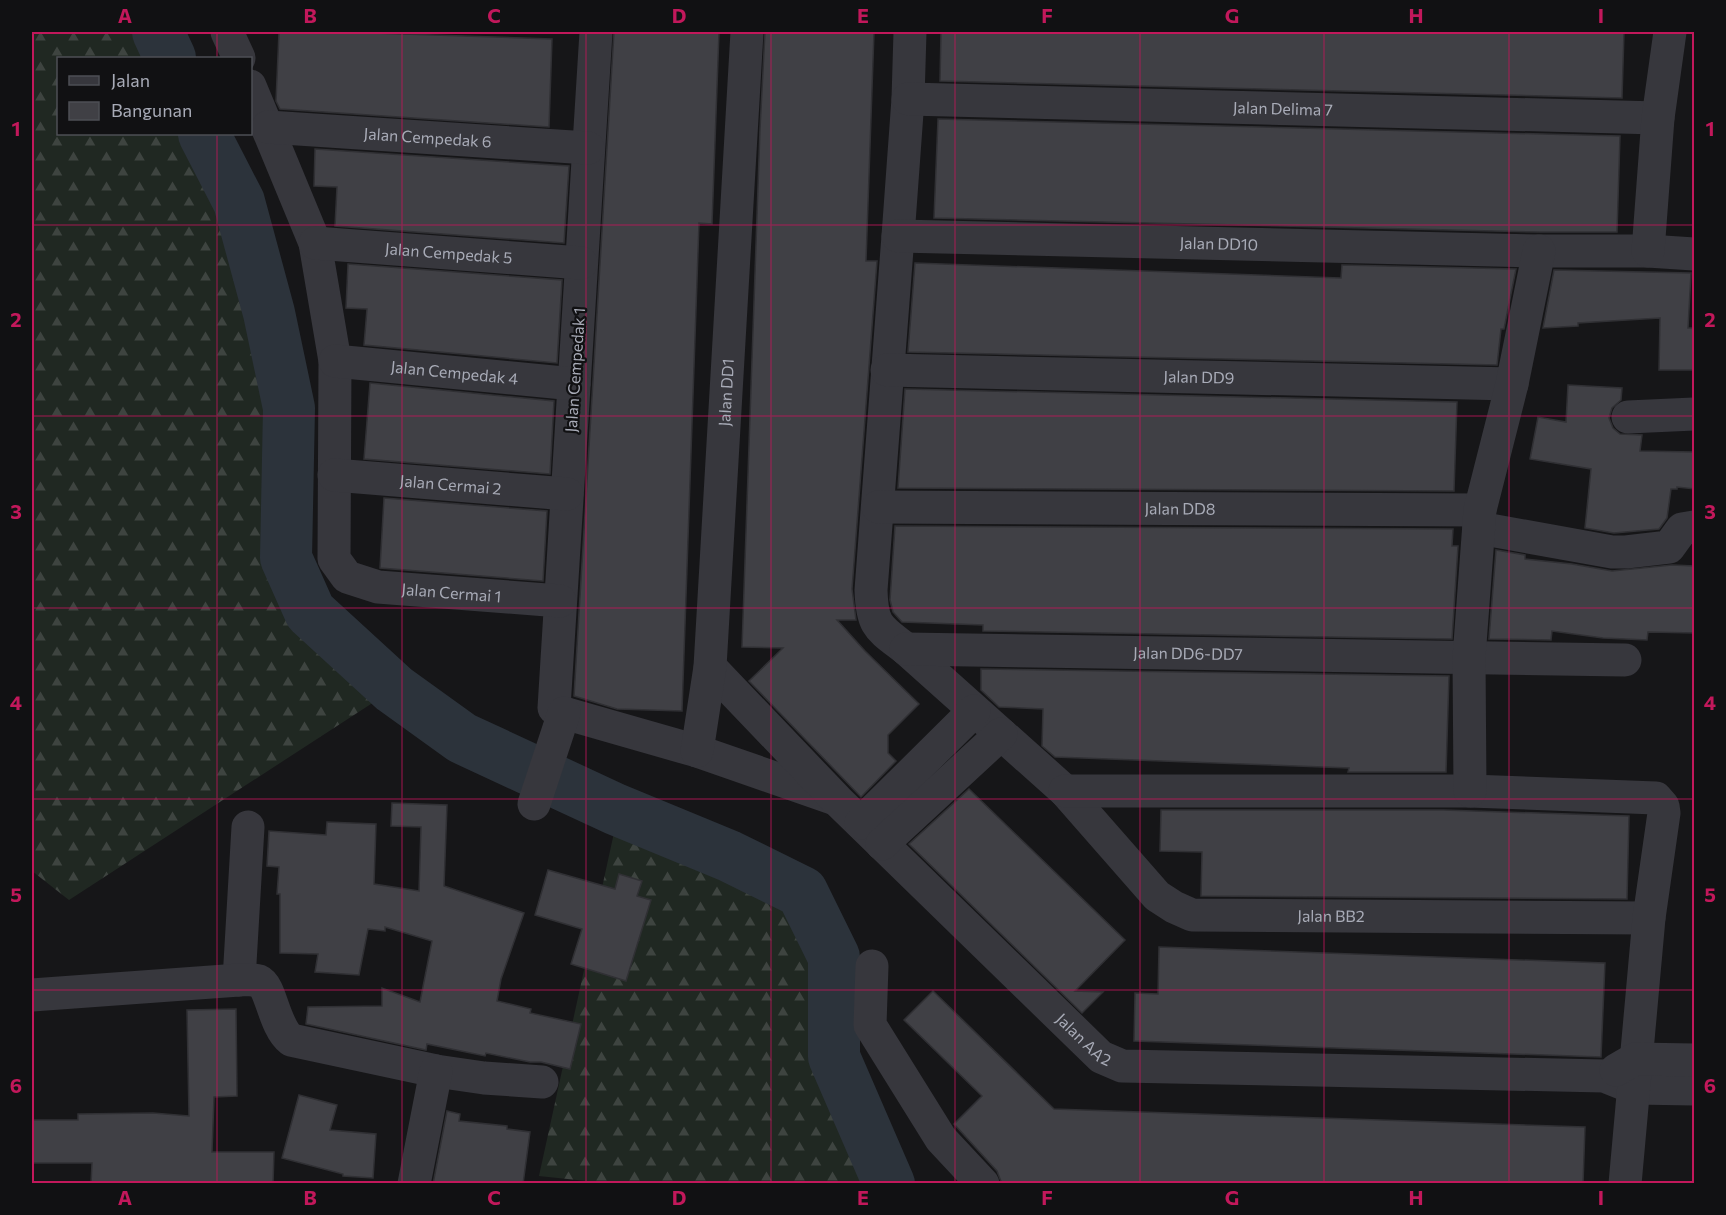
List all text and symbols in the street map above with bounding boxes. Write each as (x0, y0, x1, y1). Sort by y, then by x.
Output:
text: A (118, 3, 132, 27)
text: B (303, 3, 317, 27)
text: C (487, 3, 501, 27)
text: D (672, 3, 686, 27)
text: E (857, 3, 869, 27)
text: F (1041, 3, 1053, 27)
text: G (1225, 3, 1239, 27)
text: H (1409, 3, 1424, 27)
text: I (1598, 3, 1604, 27)
legend (57, 57, 252, 135)
text: Jalan (111, 69, 150, 91)
street label: Jalan Delima 7 (1233, 97, 1333, 119)
text: Bangunan (111, 99, 192, 121)
text: 1 (11, 116, 21, 140)
text: 1 (1705, 116, 1715, 140)
street label: Jalan Cempedak 6 (363, 123, 492, 151)
street label: Jalan DD10 (1179, 233, 1258, 253)
street label: Jalan Cempedak 5 (384, 238, 513, 267)
text: 2 (10, 307, 22, 331)
street label: Jalan Cempedak 1 (561, 307, 588, 433)
text: 2 (1704, 307, 1716, 331)
street label: Jalan Cempedak 4 (390, 356, 520, 388)
street label: Jalan DD1 (714, 358, 737, 427)
street label: Jalan DD9 (1163, 366, 1235, 387)
street label: Jalan Cermai 2 (399, 470, 502, 498)
street label: Jalan DD8 (1144, 498, 1216, 518)
text: 3 (10, 499, 22, 523)
text: 3 (1704, 499, 1716, 523)
street label: Jalan Cermai 1 (401, 579, 502, 605)
street label: Jalan DD6-DD7 (1133, 642, 1243, 663)
text: 4 (10, 690, 22, 714)
text: 4 (1704, 690, 1716, 714)
text: 5 (10, 882, 22, 906)
text: 5 (1704, 882, 1716, 906)
street label: Jalan BB2 (1297, 906, 1365, 925)
street label: Jalan AA2 (1053, 1009, 1114, 1069)
text: 6 (10, 1073, 22, 1097)
text: 6 (1704, 1073, 1716, 1097)
text: A (118, 1185, 132, 1209)
text: B (303, 1185, 317, 1209)
text: C (487, 1185, 501, 1209)
text: D (672, 1185, 686, 1209)
text: E (857, 1185, 869, 1209)
text: F (1041, 1185, 1053, 1209)
text: G (1225, 1185, 1239, 1209)
text: H (1409, 1185, 1424, 1209)
text: I (1598, 1185, 1604, 1209)

